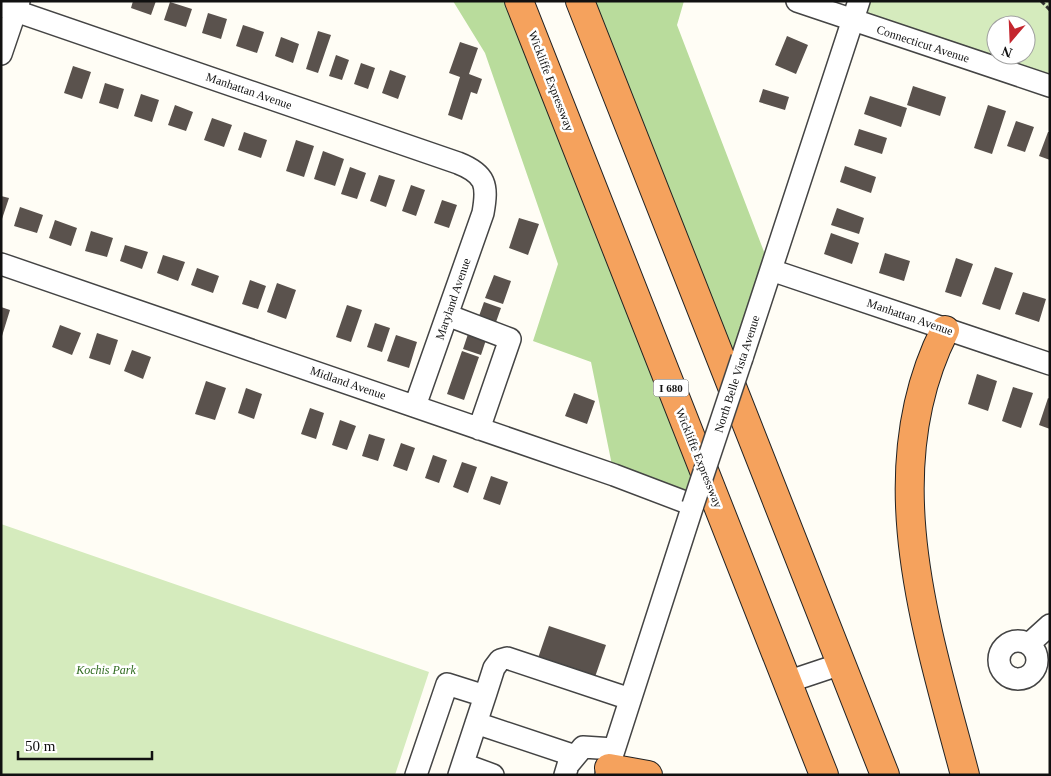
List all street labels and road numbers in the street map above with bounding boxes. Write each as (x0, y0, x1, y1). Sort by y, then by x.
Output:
street label: Connecticut Avenue (875, 22, 971, 66)
street label: Wickliffe Expressway (525, 29, 577, 133)
street label: Manhattan Avenue (204, 70, 294, 112)
street label: Maryland Avenue (432, 256, 474, 342)
street label: Manhattan Avenue (865, 296, 955, 338)
street label: North Belle Vista Avenue (711, 314, 763, 434)
street label: Midland Avenue (308, 363, 388, 403)
road number: I 680 (654, 379, 688, 396)
street label: Wickliffe Expressway (673, 406, 725, 510)

